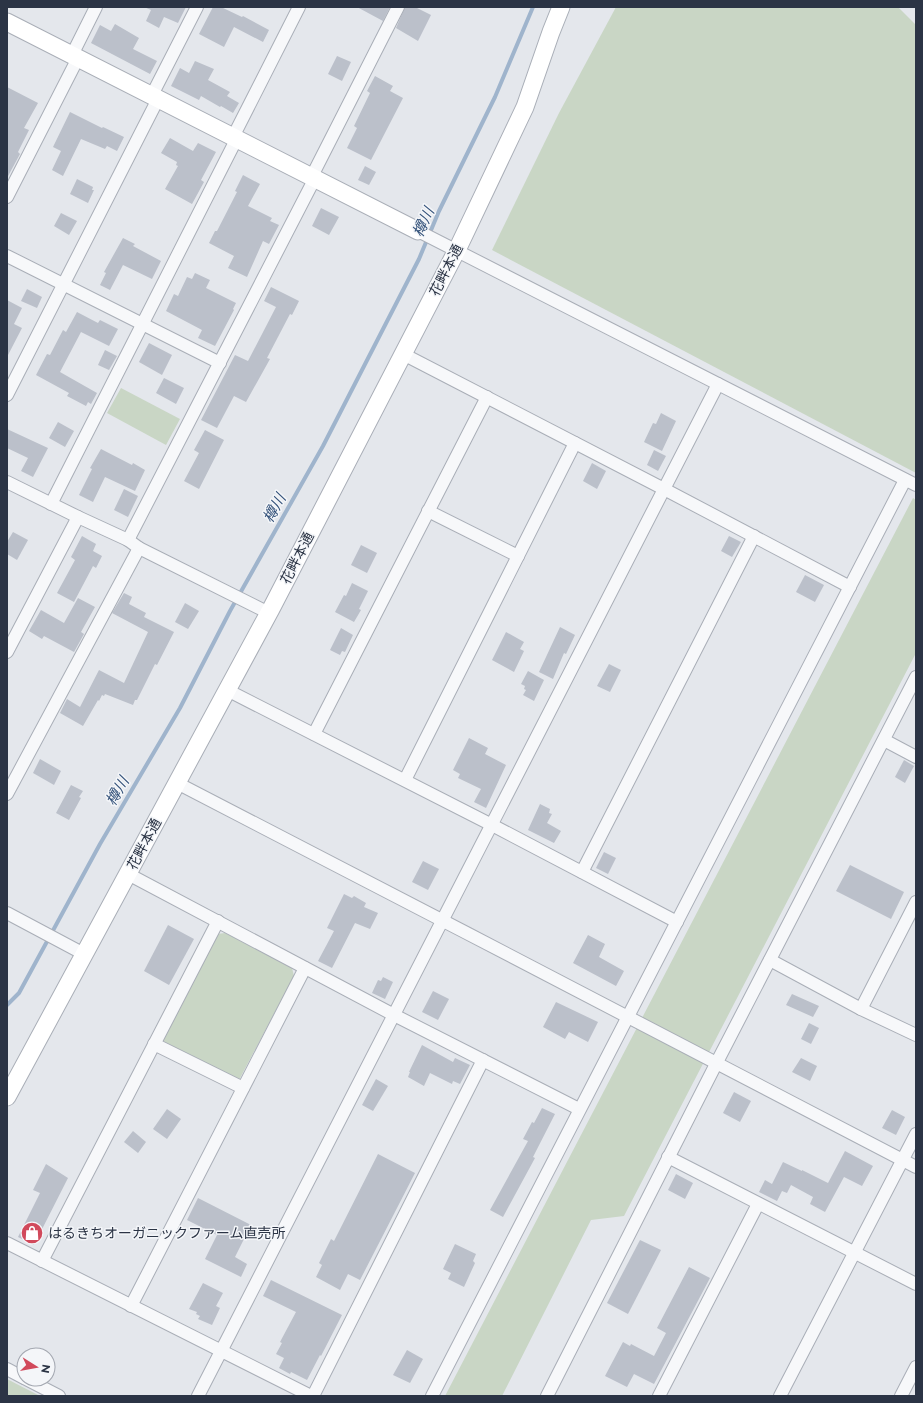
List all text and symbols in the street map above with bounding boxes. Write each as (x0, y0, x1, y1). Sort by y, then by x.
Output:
water label: 樽川 (408, 203, 439, 240)
street label: 花畔本通 (425, 241, 467, 299)
water label: 樽川 (258, 489, 291, 526)
street label: 花畔本通 (276, 529, 318, 587)
water label: 樽川 (101, 772, 134, 809)
street label: 花畔本通 (123, 815, 165, 873)
shop icon: はるきちオーガニックファーム直売所 (19, 1220, 45, 1246)
place label: はるきちオーガニックファーム直売所 (48, 1224, 286, 1242)
north arrow (16, 1347, 56, 1387)
text: N (38, 1363, 54, 1375)

